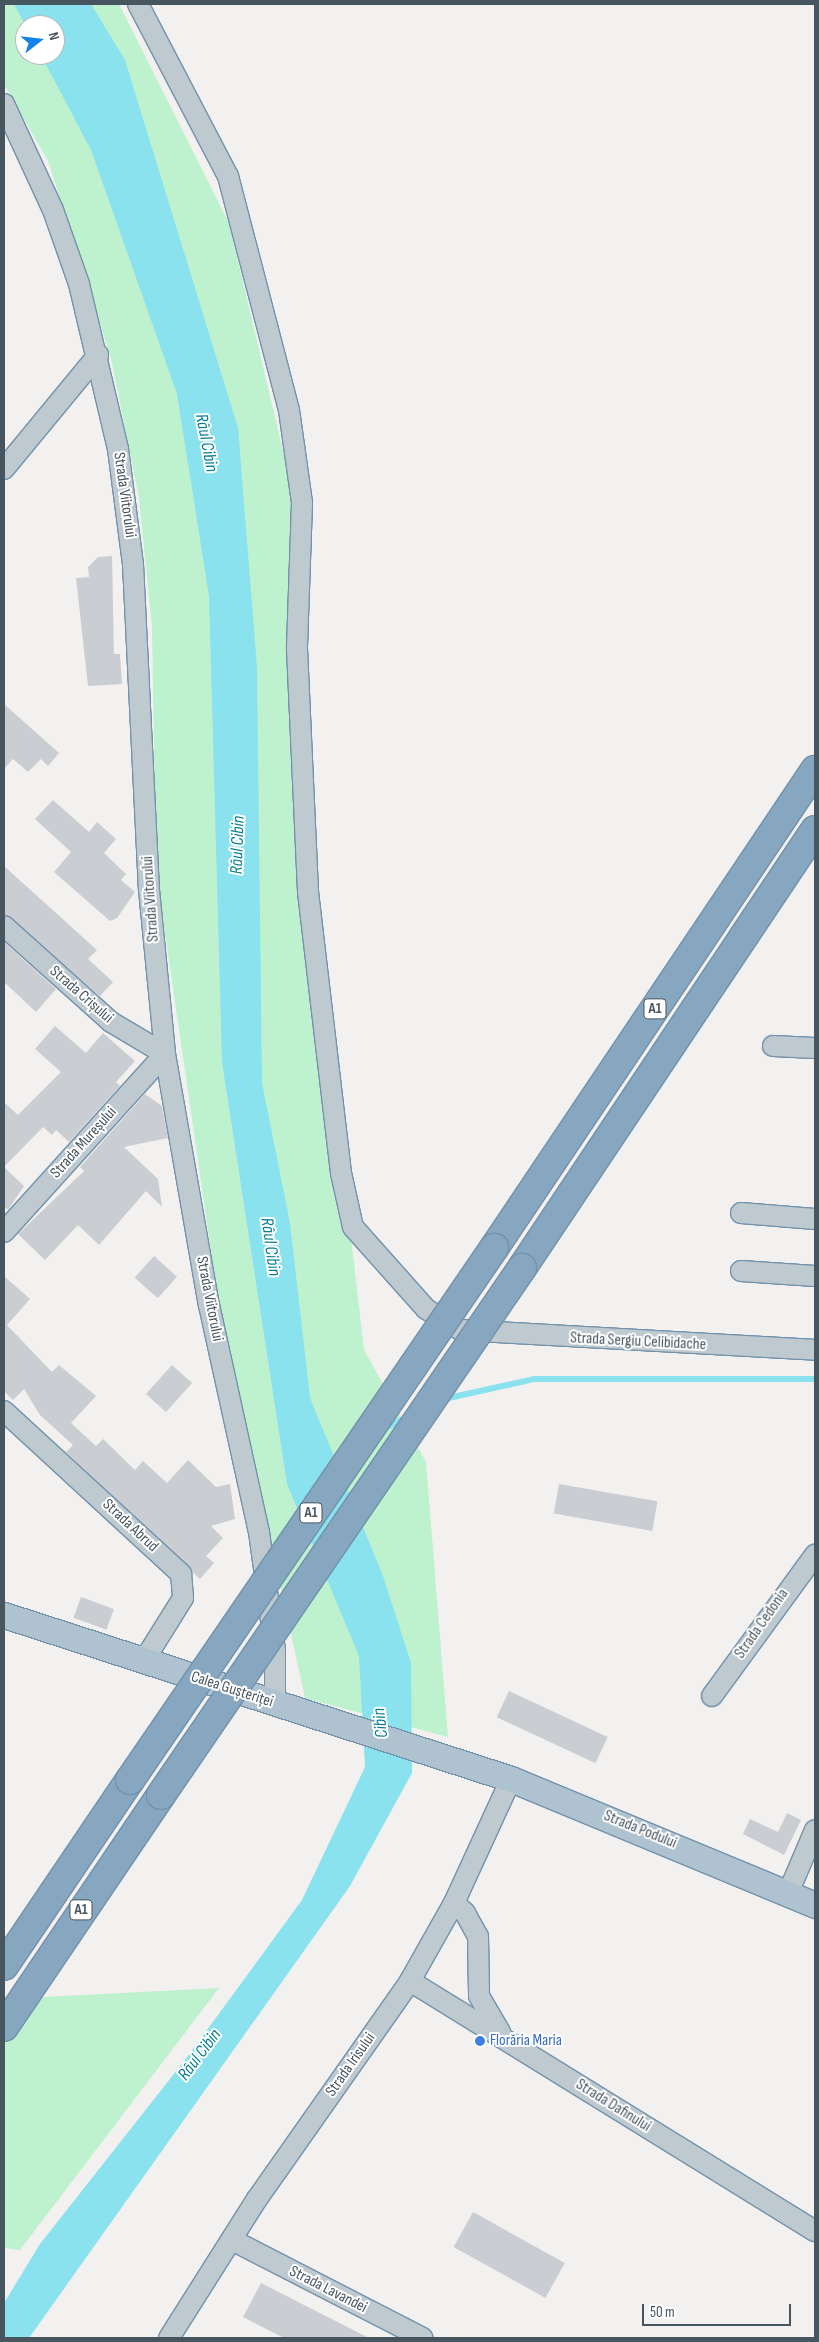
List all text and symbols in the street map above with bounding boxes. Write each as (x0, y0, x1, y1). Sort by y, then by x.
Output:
north arrow (15, 15, 65, 65)
text: N (45, 30, 63, 42)
water label: Râul Cibin (190, 412, 222, 474)
street label: Strada Viitorului (109, 451, 139, 539)
water label: Râul Cibin (226, 815, 250, 875)
street label: Strada Viitorului (138, 855, 164, 943)
street label: Strada Crișului (45, 962, 117, 1028)
road number: A1 (642, 996, 668, 1022)
street label: Strada Mureșului (47, 1103, 121, 1183)
water label: Râul Cibin (255, 1216, 285, 1278)
street label: Strada Viitorului (191, 1255, 227, 1343)
street label: Strada Sergiu Celibidache (570, 1329, 706, 1355)
street label: Strada Abrud (98, 1495, 162, 1557)
road number: A1 (298, 1500, 324, 1526)
street label: Strada Cedonia (731, 1585, 793, 1663)
street label: Calea Gușteriței (189, 1668, 275, 1712)
water label: Cibin (369, 1707, 393, 1739)
street label: Strada Podului (601, 1807, 679, 1853)
road number: A1 (68, 1898, 94, 1922)
water label: Râul Cibin (174, 2025, 226, 2085)
street label: Strada Irisului (322, 2029, 380, 2101)
place label: Florăria Maria (490, 2031, 562, 2051)
marker: Florăria Maria (474, 2035, 486, 2047)
street label: Strada Dafinului (572, 2075, 654, 2137)
street label: Strada Lavandei (286, 2262, 370, 2318)
scale bar (644, 2294, 793, 2326)
text: 50 m (650, 2303, 675, 2322)

